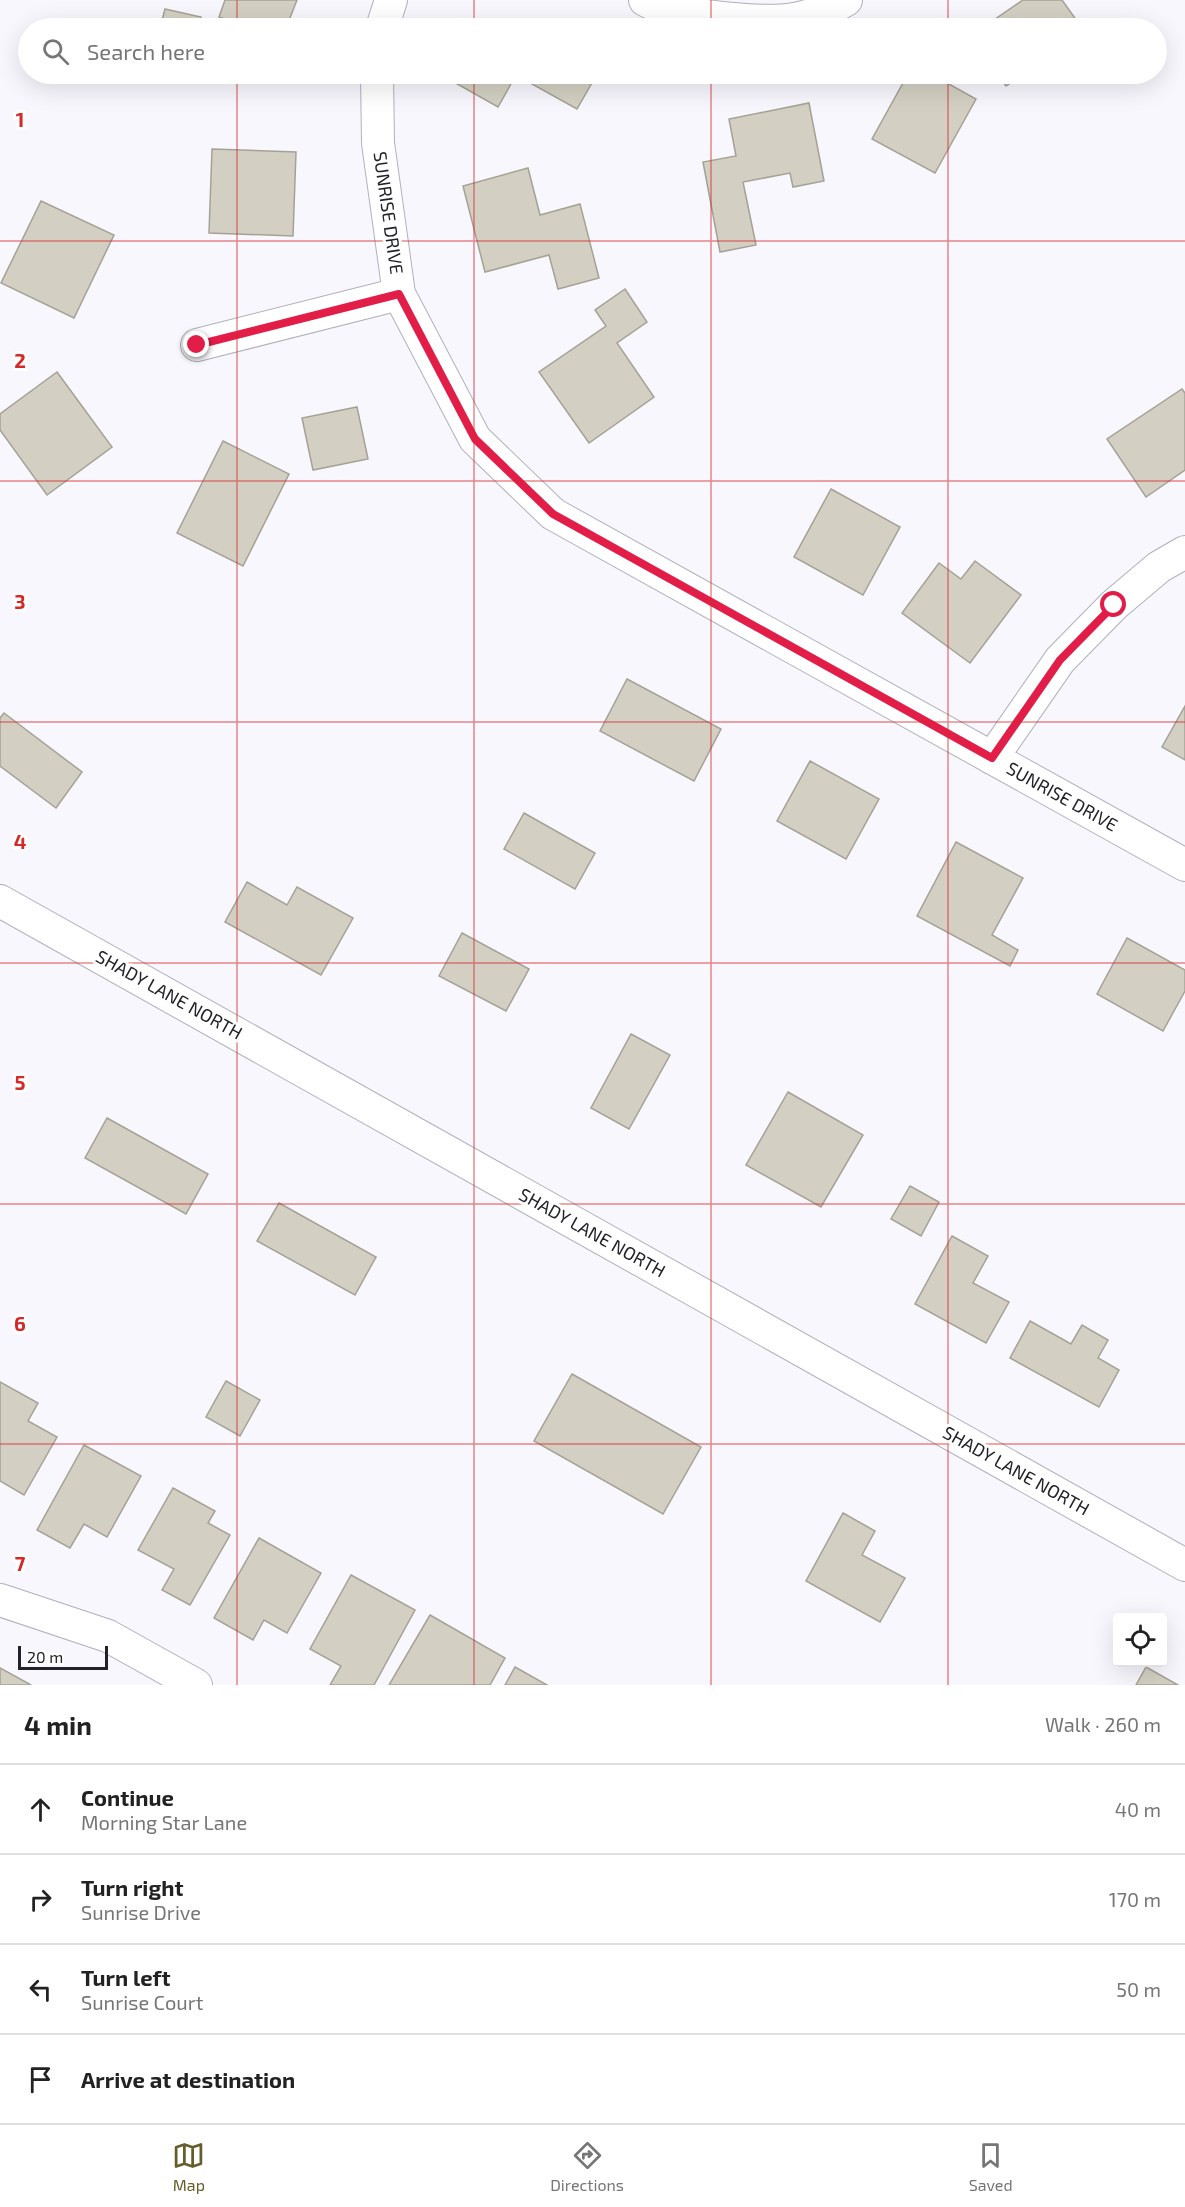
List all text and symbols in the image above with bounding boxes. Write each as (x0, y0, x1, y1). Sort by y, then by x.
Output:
search box (18, 18, 1167, 84)
icon: search (39, 35, 72, 68)
text: Search here (87, 38, 205, 64)
text: 1 (16, 107, 24, 131)
street label: SUNRISE DRIVE (369, 150, 408, 276)
route end (183, 331, 209, 357)
text: 2 (14, 348, 26, 372)
text: 3 (14, 589, 26, 613)
route start (1100, 591, 1126, 617)
street label: SUNRISE DRIVE (1003, 757, 1122, 836)
text: 4 (14, 829, 27, 853)
street label: SHADY LANE NORTH (92, 945, 247, 1044)
text: 5 (14, 1070, 26, 1094)
street label: SHADY LANE NORTH (515, 1183, 670, 1282)
text: 6 (14, 1311, 26, 1335)
street label: SHADY LANE NORTH (939, 1421, 1094, 1520)
text: 7 (15, 1551, 26, 1575)
map controls (1113, 1613, 1167, 1667)
button: locate (1113, 1613, 1167, 1667)
scale bar (18, 1643, 108, 1670)
text: 20 m (27, 1647, 63, 1666)
text: 4 min (24, 1709, 92, 1740)
text: Walk · 260 m (1045, 1712, 1161, 1736)
text: Continue (81, 1784, 174, 1810)
icon: ahead (24, 1793, 57, 1826)
text: 40 m (1115, 1797, 1161, 1821)
text: Morning Star Lane (81, 1810, 247, 1834)
text: Turn right (81, 1874, 183, 1900)
icon: right (24, 1883, 57, 1916)
text: 170 m (1109, 1887, 1161, 1911)
text: Sunrise Drive (81, 1900, 201, 1924)
text: Turn left (81, 1964, 170, 1990)
icon: left (24, 1973, 57, 2006)
text: 50 m (1116, 1977, 1161, 2001)
text: Sunrise Court (81, 1990, 203, 2014)
icon: arrive (24, 2063, 57, 2096)
text: Arrive at destination (81, 2066, 295, 2092)
tab: Map (172, 2139, 205, 2194)
tab: Directions (550, 2139, 624, 2194)
tab: Saved (969, 2139, 1013, 2194)

